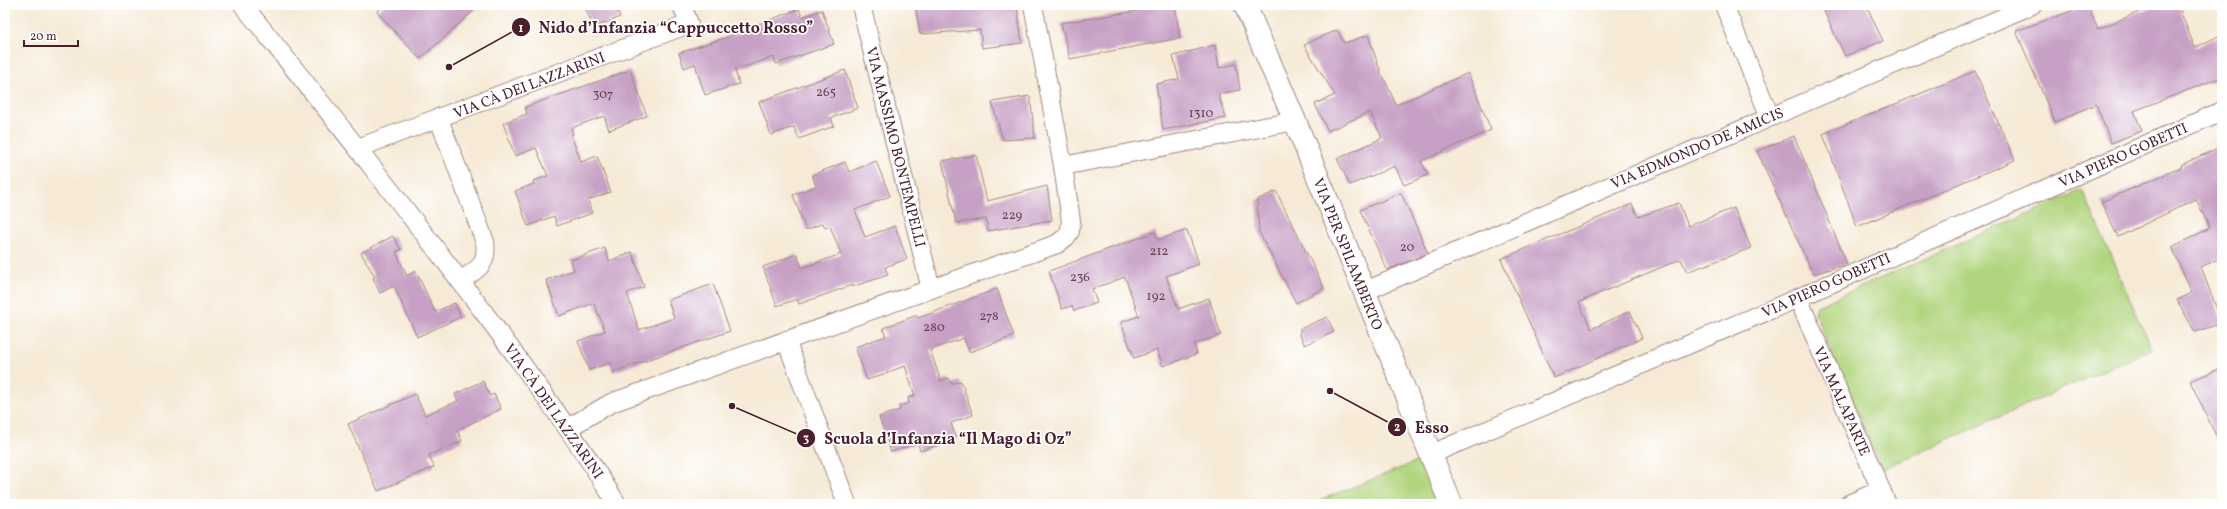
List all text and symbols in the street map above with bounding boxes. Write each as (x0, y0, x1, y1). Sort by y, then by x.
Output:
callout: Nido d’Infanzia “Cappuccetto Rosso” (511, 13, 822, 41)
text: Nido d’Infanzia “Cappuccetto Rosso” (539, 18, 813, 40)
text: 1 (519, 21, 524, 37)
scale bar (24, 22, 78, 48)
text: 20 m (30, 29, 57, 45)
street label: VIA MASSIMO BONTEMPELLI (859, 45, 930, 250)
street label: VIA CÀ DEI LAZZARINI (451, 48, 608, 125)
house number: 265 (816, 84, 836, 102)
house number: 307 (593, 86, 613, 104)
street label: VIA EDMONDO DE AMICIS (1608, 103, 1787, 195)
house number: 1310 (1189, 105, 1213, 123)
street label: VIA PIERO GOBETTI (2056, 119, 2191, 194)
street label: VIA PER SPILAMBERTO (1306, 175, 1387, 334)
house number: 229 (1002, 207, 1023, 225)
house number: 20 (1400, 239, 1415, 257)
house number: 212 (1149, 243, 1169, 261)
street label: VIA PIERO GOBETTI (1759, 249, 1894, 324)
house number: 236 (1070, 269, 1090, 287)
house number: 192 (1147, 288, 1165, 306)
house number: 278 (979, 308, 999, 326)
house number: 280 (923, 319, 945, 337)
street label: VIA CÀ DEI LAZZARINI (498, 340, 608, 484)
street label: VIA MALAPARTE (1807, 344, 1874, 460)
callout: Esso (1387, 413, 1457, 441)
text: Esso (1415, 418, 1449, 440)
text: 2 (1394, 420, 1400, 436)
callout: Scuola d’Infanzia “Il Mago di Oz” (796, 424, 1080, 452)
text: Scuola d’Infanzia “Il Mago di Oz” (824, 429, 1072, 451)
text: 3 (803, 431, 809, 447)

